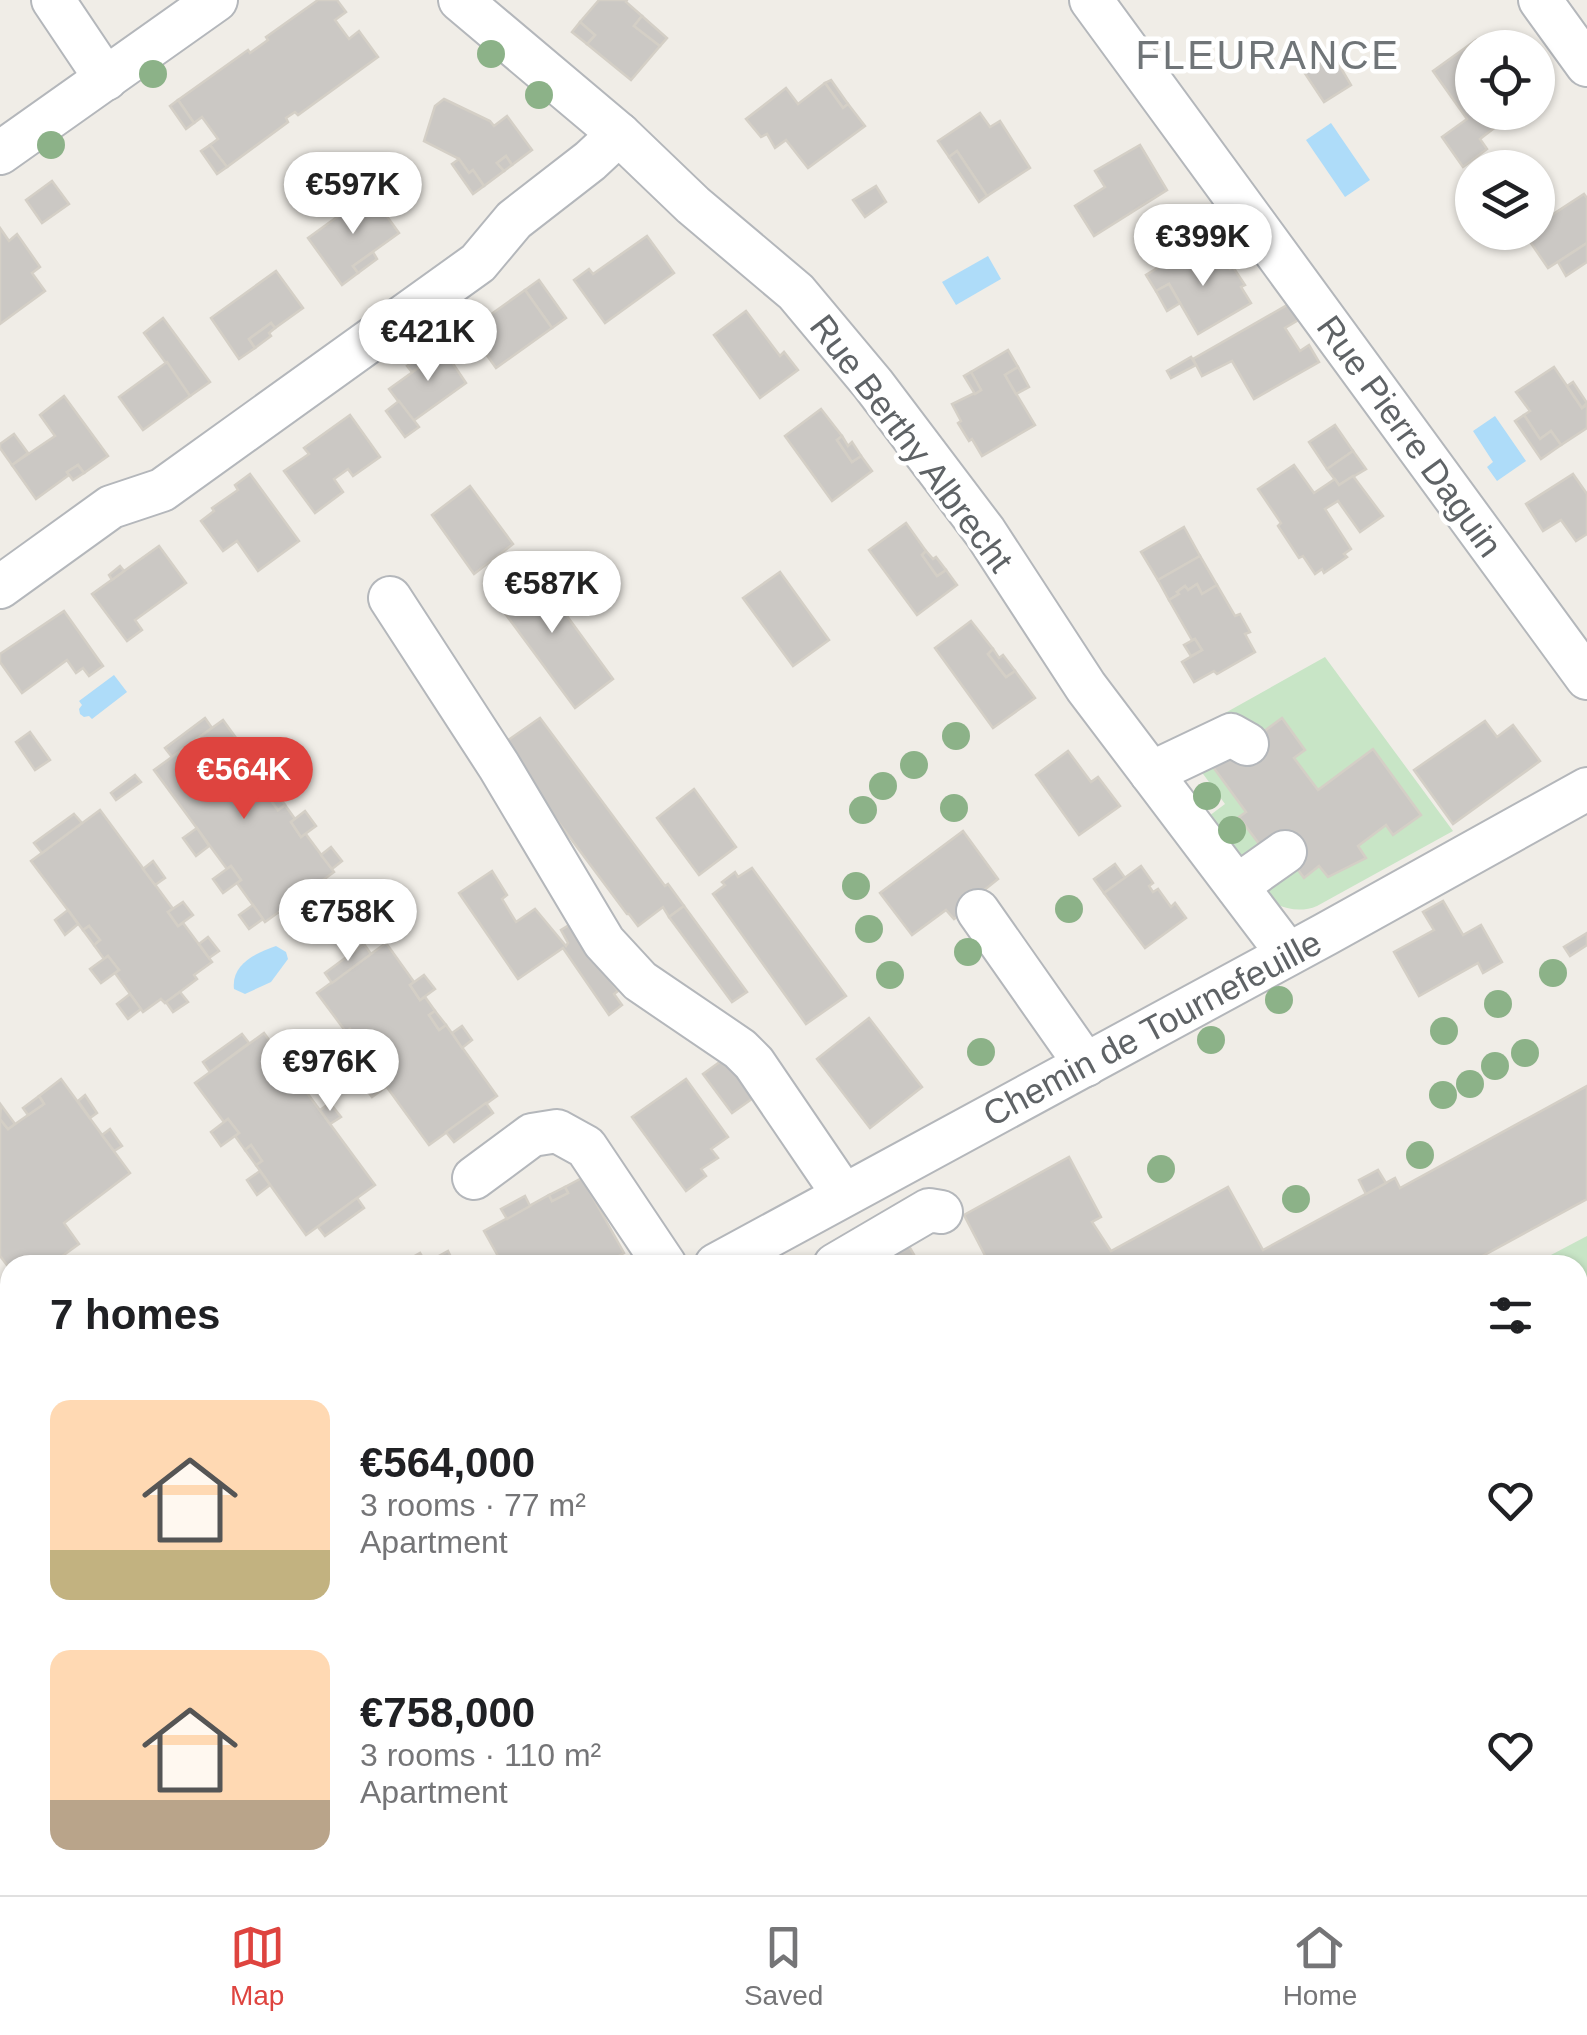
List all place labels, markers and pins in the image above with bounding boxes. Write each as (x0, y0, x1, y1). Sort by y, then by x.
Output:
pin: €597K (283, 152, 423, 237)
pin: €399K (1133, 204, 1273, 289)
pin: €421K (358, 299, 498, 384)
pin: €587K (482, 551, 622, 636)
pin: €564K (174, 737, 314, 822)
pin: €758K (278, 879, 418, 964)
pin: €976K (260, 1029, 400, 1114)

